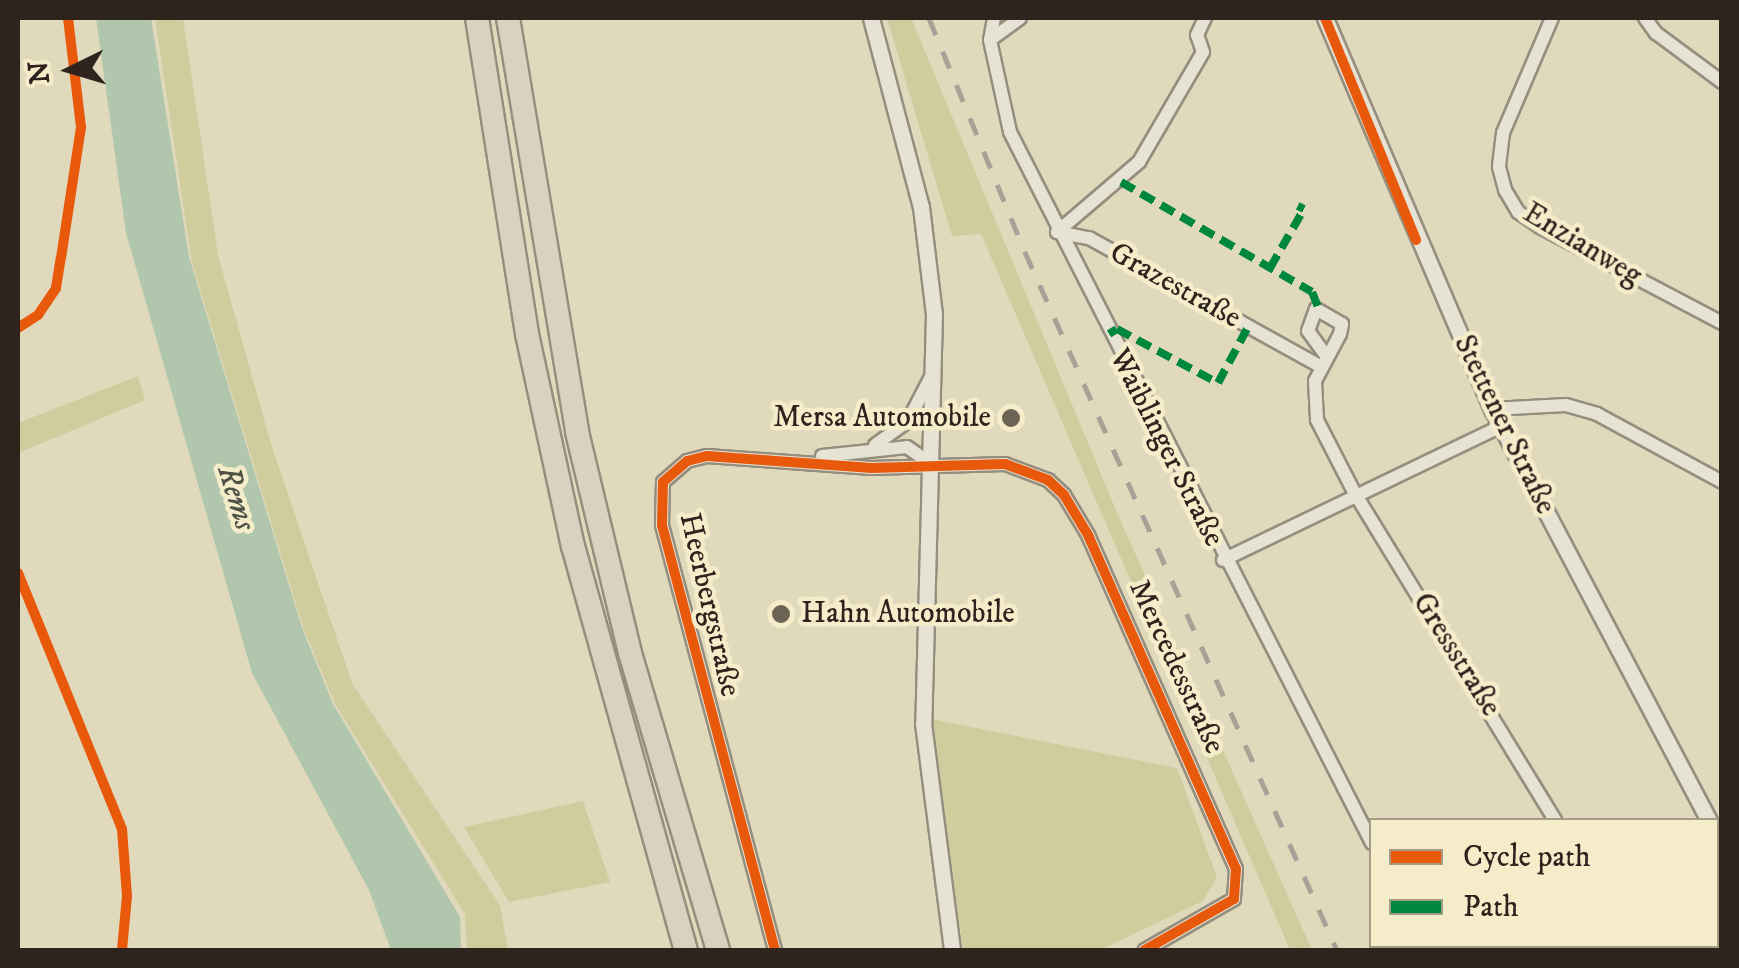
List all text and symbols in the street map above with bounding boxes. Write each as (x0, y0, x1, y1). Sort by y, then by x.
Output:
north arrow (20, 20, 120, 120)
text: N (21, 60, 58, 86)
street label: Enzianweg (1516, 196, 1648, 294)
street label: Grazestraße (1103, 235, 1247, 337)
street label: Stettener Straße (1445, 330, 1563, 520)
street label: Waiblinger Straße (1101, 343, 1231, 553)
place label: Mersa Automobile (773, 400, 991, 436)
marker: Mersa Automobile (1000, 407, 1022, 429)
water label: Rems (208, 461, 264, 535)
street label: Heerbergstraße (670, 510, 748, 700)
street label: Mercedesstraße (1120, 575, 1232, 759)
street label: Gressstraße (1404, 587, 1508, 723)
place label: Hahn Automobile (801, 596, 1015, 632)
marker: Hahn Automobile (770, 603, 792, 625)
legend (1369, 818, 1719, 948)
text: Cycle path (1463, 839, 1591, 876)
text: Path (1463, 889, 1519, 926)

